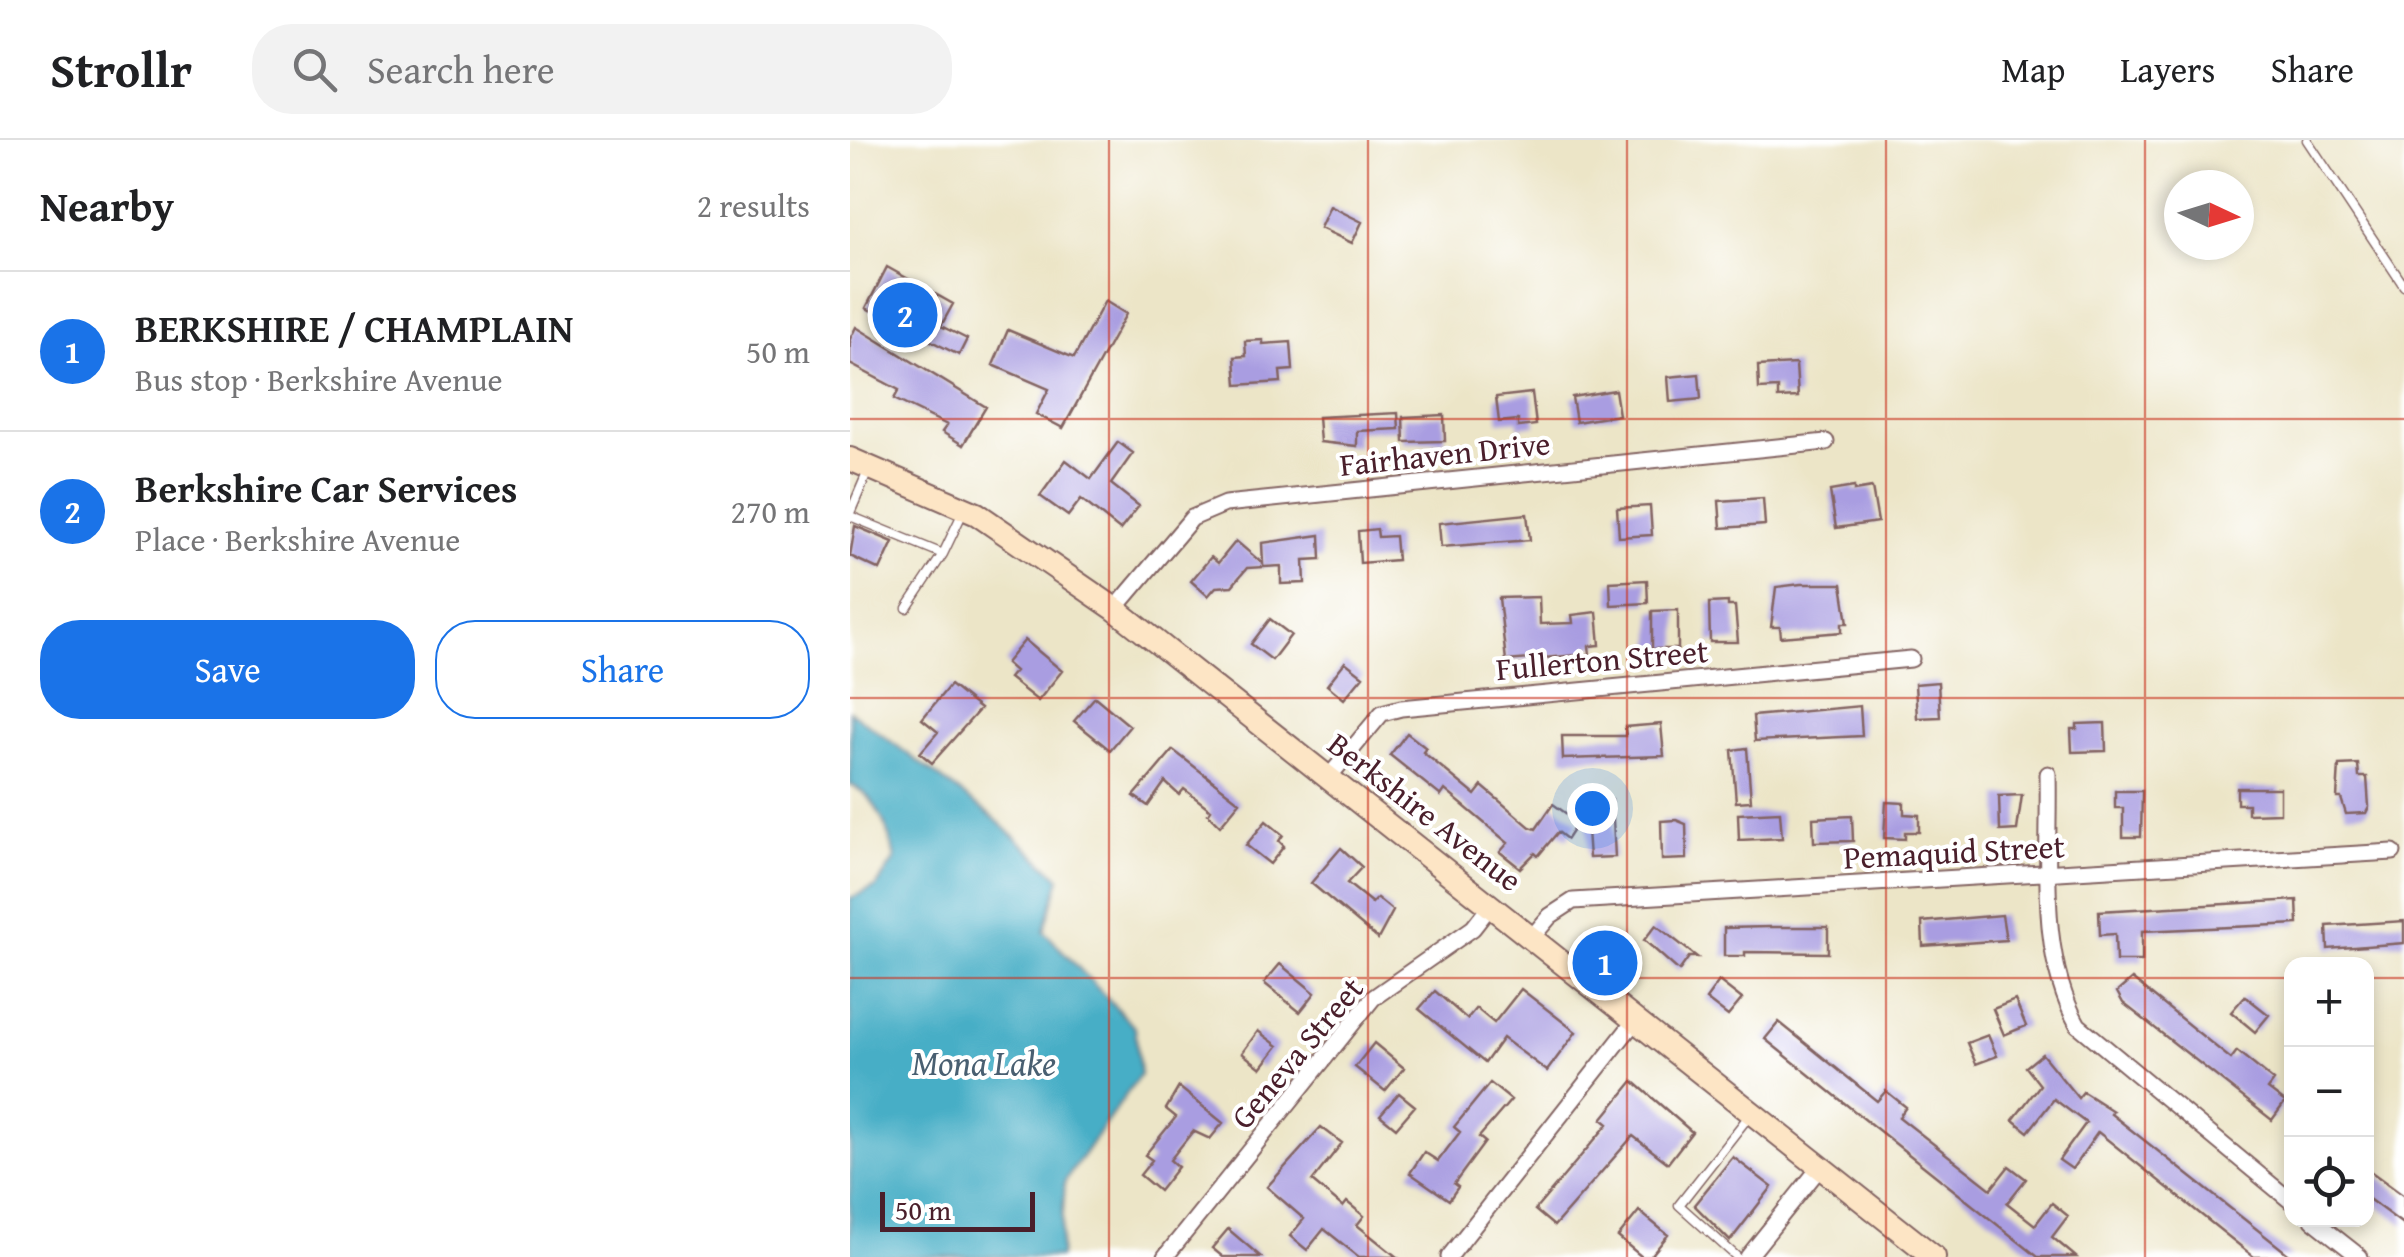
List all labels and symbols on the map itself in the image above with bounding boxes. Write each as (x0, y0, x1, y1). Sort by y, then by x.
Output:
north arrow (2164, 170, 2254, 260)
pin: 2 (872, 278, 938, 352)
street label: Fairhaven Drive (1337, 419, 1552, 488)
street label: Fullerton Street (1494, 627, 1710, 692)
street label: Berkshire Avenue (1318, 721, 1533, 903)
your location (1567, 783, 1618, 834)
street label: Pemaquid Street (1842, 822, 2066, 881)
pin: 1 (1572, 926, 1638, 1000)
street label: Geneva Street (1219, 967, 1374, 1139)
water label: Mona Lake (912, 1037, 1056, 1088)
scale bar (880, 1187, 1035, 1232)

